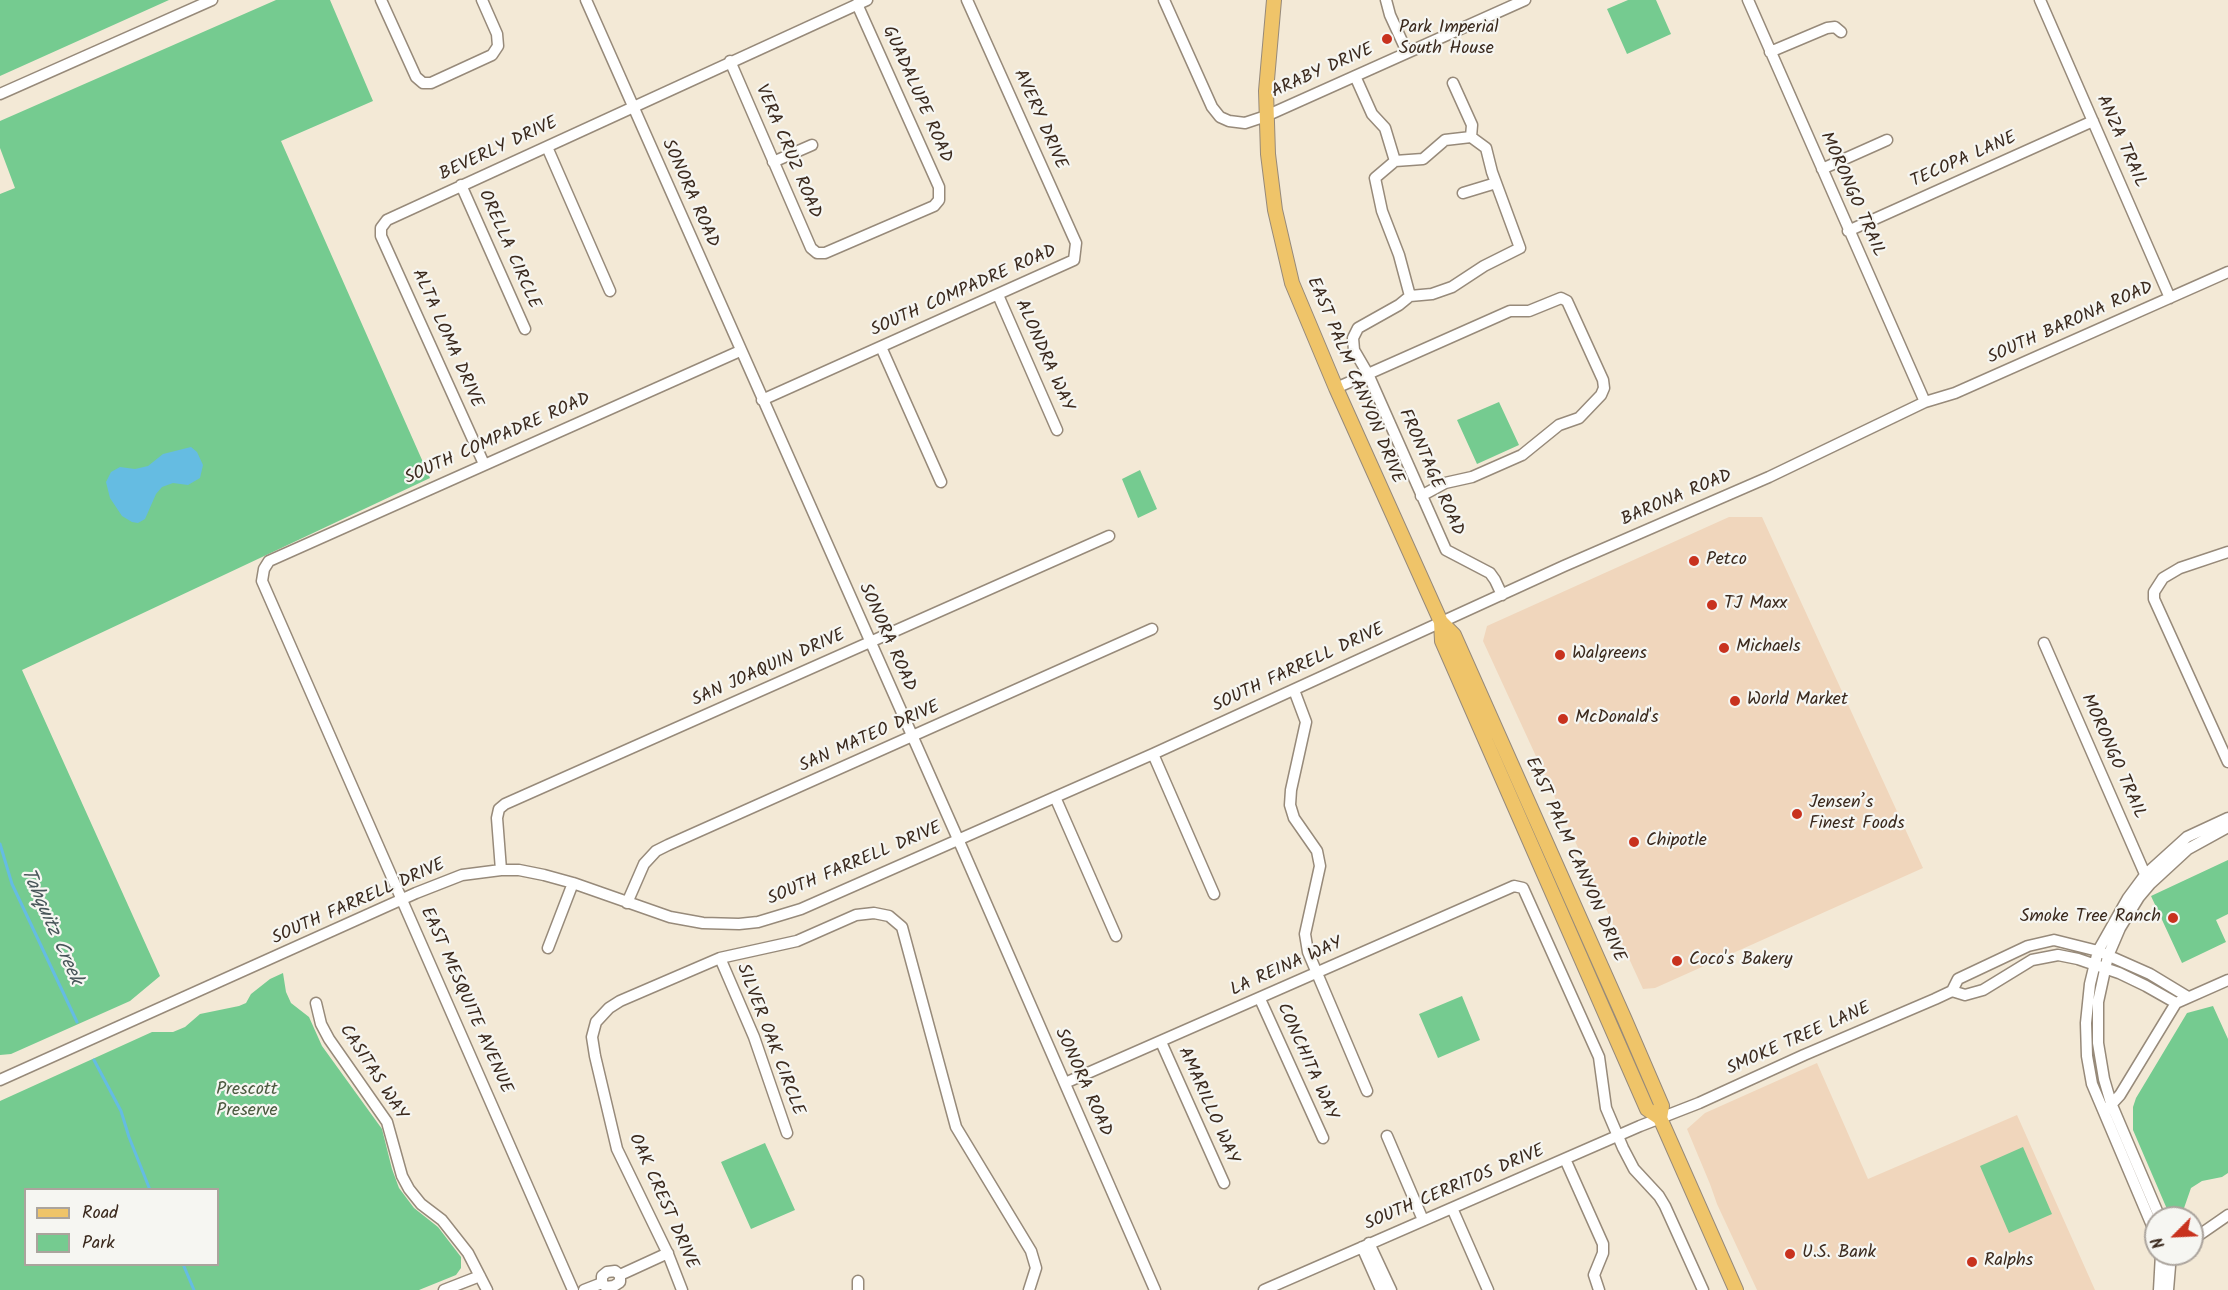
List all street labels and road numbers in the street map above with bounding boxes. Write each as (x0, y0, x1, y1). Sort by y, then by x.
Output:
street label: GUADALUPE ROAD (876, 23, 956, 167)
street label: ARABY DRIVE (1269, 40, 1377, 104)
street label: AVERY DRIVE (1007, 67, 1071, 173)
street label: VERA CRUZ ROAD (749, 82, 825, 222)
street label: ANZA TRAIL (2090, 92, 2150, 192)
street label: BEVERLY DRIVE (437, 113, 561, 187)
street label: TECOPA LANE (1908, 128, 2020, 194)
street label: MORONGO TRAIL (1814, 129, 1888, 261)
street label: SONORA ROAD (655, 136, 723, 252)
street label: ORELLA CIRCLE (472, 187, 544, 313)
street label: SOUTH COMPADRE ROAD (868, 241, 1060, 343)
street label: ALTA LOMA DRIVE (406, 266, 486, 412)
street label: EAST PALM CANYON DRIVE (1301, 274, 1407, 488)
street label: SOUTH BARONA ROAD (1985, 278, 2157, 370)
street label: ALONDRA WAY (1009, 297, 1077, 415)
street label: SOUTH COMPADRE ROAD (402, 389, 594, 491)
street label: FRONTAGE ROAD (1392, 406, 1468, 540)
street label: BARONA ROAD (1618, 466, 1736, 532)
street label: SONORA ROAD (852, 580, 920, 696)
street label: SOUTH FARRELL DRIVE (1210, 620, 1388, 718)
street label: SAN JOAQUIN DRIVE (689, 625, 849, 713)
street label: MORONGO TRAIL (2075, 691, 2149, 823)
street label: SAN MATEO DRIVE (797, 697, 943, 779)
street label: EAST PALM CANYON DRIVE (1519, 754, 1629, 966)
street label: SOUTH FARRELL DRIVE (765, 819, 945, 911)
street label: SOUTH FARRELL DRIVE (269, 855, 449, 951)
street label: EAST MESQUITE AVENUE (414, 904, 516, 1098)
street label: LA REINA WAY (1228, 934, 1346, 1002)
street label: SILVER OAK CIRCLE (730, 961, 808, 1119)
street label: SMOKE TREE LANE (1724, 999, 1874, 1081)
street label: CONCHITA WAY (1271, 1000, 1341, 1124)
street label: CASITAS WAY (333, 1021, 411, 1125)
street label: SONORA ROAD (1048, 1025, 1116, 1141)
street label: AMARILLO WAY (1172, 1044, 1242, 1168)
street label: OAK CREST DRIVE (622, 1131, 702, 1273)
street label: SOUTH CERRITOS DRIVE (1362, 1141, 1548, 1237)

